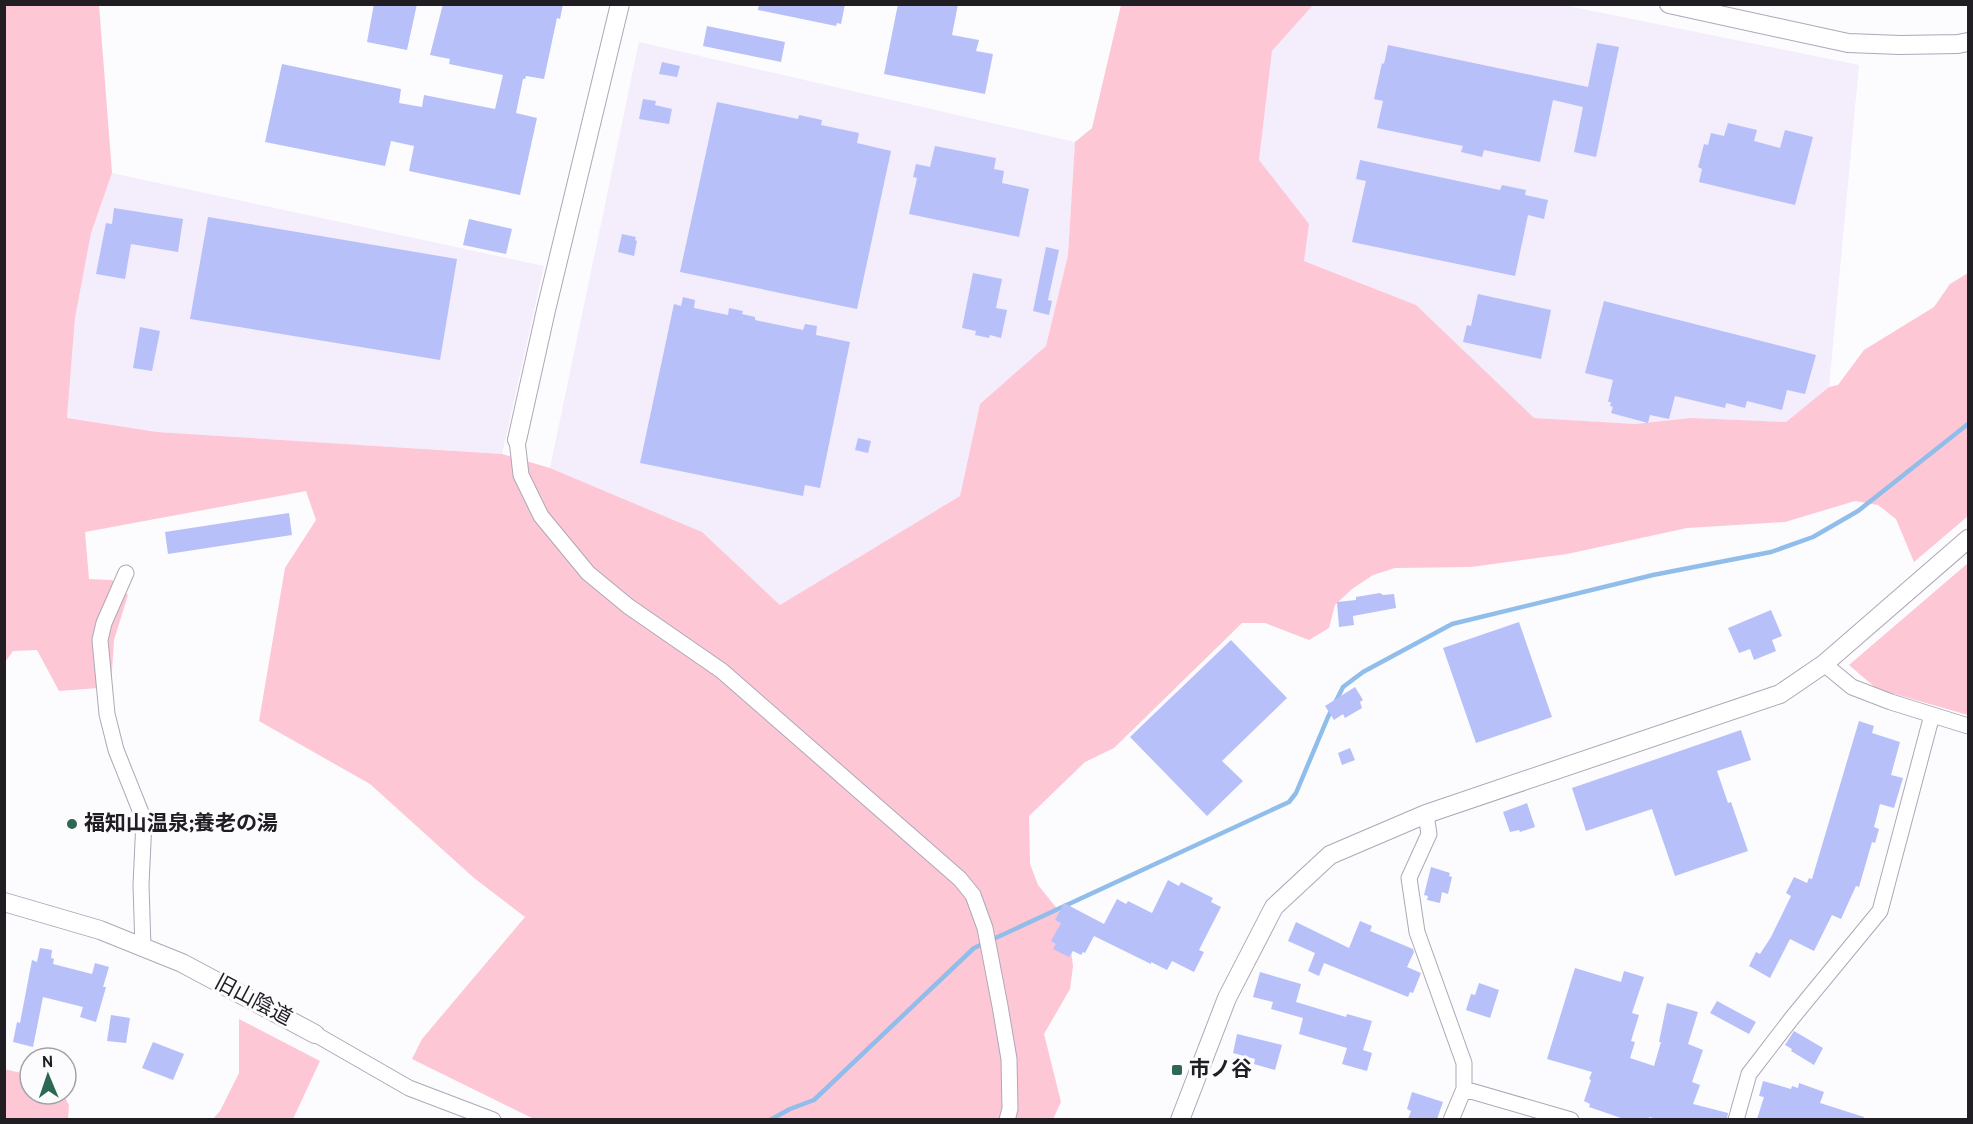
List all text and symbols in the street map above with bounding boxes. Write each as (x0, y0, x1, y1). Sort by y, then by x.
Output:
place label: 福知山温泉;養老の湯 (84, 811, 278, 838)
marker: 福知山温泉;養老の湯 (65, 817, 79, 831)
street label: 旧山陰道 (210, 969, 296, 1033)
north arrow (18, 1046, 78, 1106)
text: N (41, 1053, 54, 1073)
place label: 市ノ谷 (1189, 1057, 1252, 1084)
marker: 市ノ谷 (1170, 1063, 1184, 1077)

